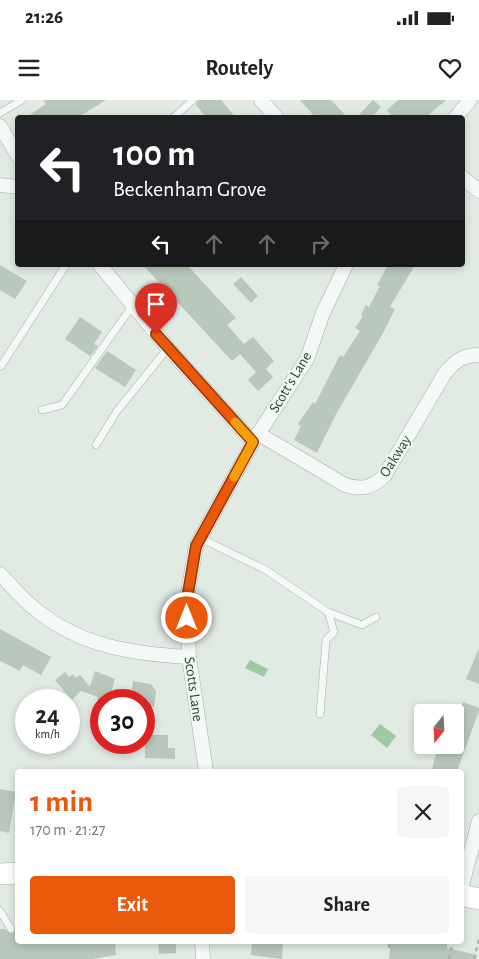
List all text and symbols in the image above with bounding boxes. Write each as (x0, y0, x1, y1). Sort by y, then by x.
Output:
text: 21:26 (25, 8, 63, 27)
icon: menu (15, 54, 43, 82)
icon: heart (436, 54, 464, 82)
text: Routely (206, 57, 273, 79)
icon: left (30, 135, 95, 200)
text: 100 m (113, 137, 196, 172)
text: Beckenham Grove (113, 178, 266, 200)
icon: left (147, 230, 175, 258)
icon: ahead (200, 230, 228, 258)
icon: ahead (253, 230, 281, 258)
icon: right (306, 230, 334, 258)
pin (135, 283, 177, 334)
icon: arrive (142, 290, 170, 318)
street label: Scott's Lane (266, 349, 314, 415)
street label: Oakway (377, 432, 414, 480)
position arrow (160, 591, 212, 643)
street label: Scotts Lane (182, 656, 205, 722)
speed limit sign: 30 (90, 689, 155, 754)
text: 24 (35, 703, 60, 728)
north arrow (414, 704, 464, 754)
map controls (414, 704, 464, 754)
text: km/h (35, 728, 60, 740)
button: close (397, 786, 449, 838)
text: 1 min (30, 787, 93, 817)
text: 170 m · 21:27 (30, 822, 105, 838)
button: Exit (30, 876, 235, 934)
button: Share (245, 876, 449, 934)

